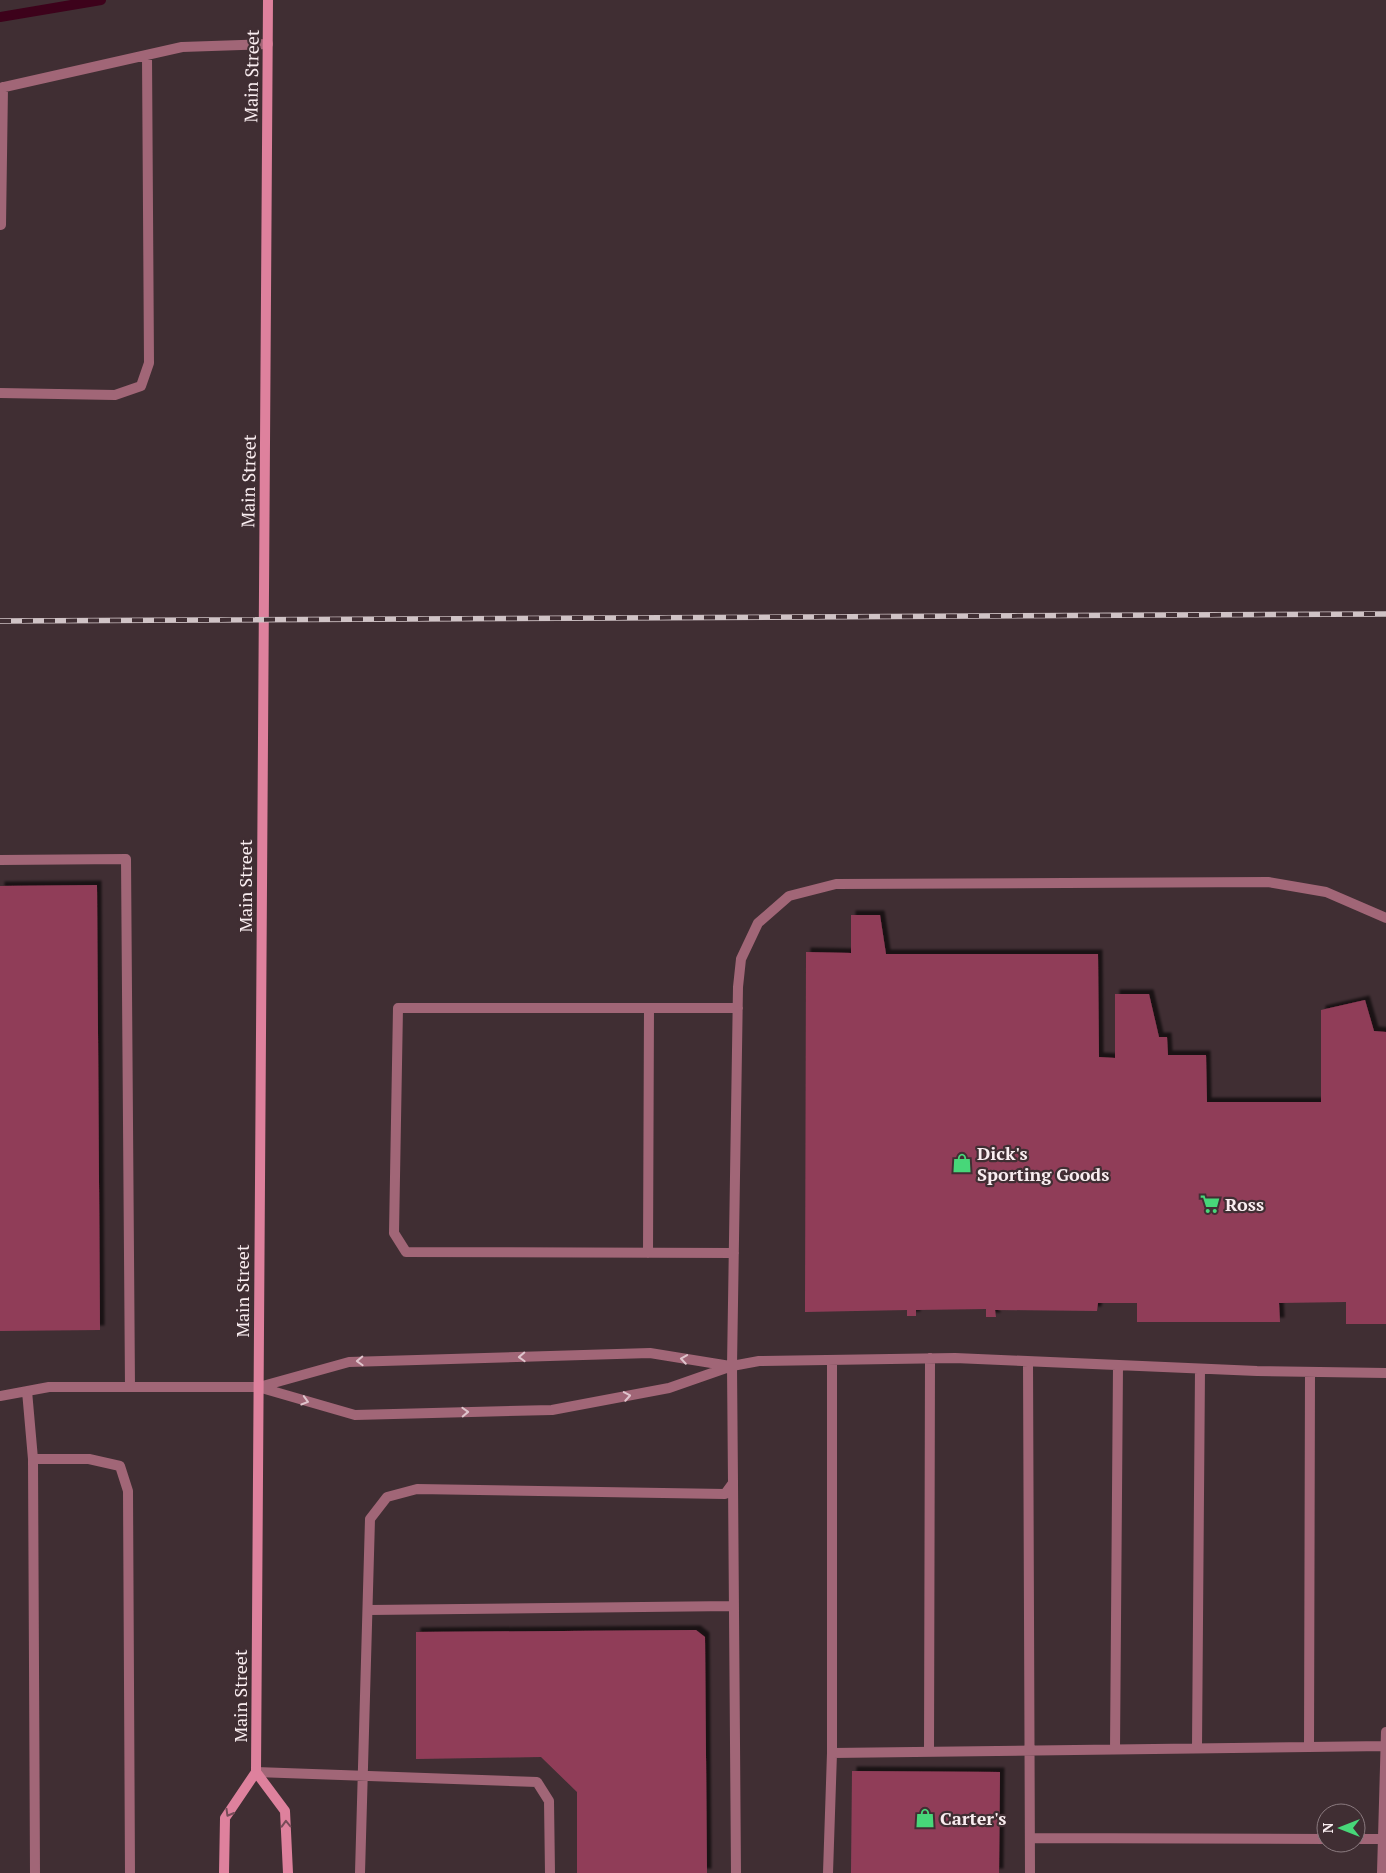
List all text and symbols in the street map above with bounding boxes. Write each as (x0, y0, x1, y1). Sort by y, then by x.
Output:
street label: Main Street (238, 29, 264, 123)
street label: Main Street (235, 434, 261, 528)
street label: Main Street (233, 839, 257, 933)
place label: Dick's Sporting Goods (977, 1141, 1109, 1186)
shop icon: Dick's Sporting Goods (951, 1152, 973, 1174)
place label: Ross (1225, 1192, 1264, 1216)
supermarket icon: Ross (1199, 1193, 1221, 1215)
street label: Main Street (230, 1244, 254, 1338)
one-way arrow (518, 1352, 526, 1362)
one-way arrow (680, 1354, 688, 1364)
one-way arrow (355, 1356, 363, 1367)
one-way arrow (622, 1391, 631, 1401)
one-way arrow (300, 1395, 308, 1405)
one-way arrow (462, 1407, 470, 1417)
street label: Main Street (228, 1649, 252, 1743)
north arrow (1316, 1803, 1366, 1853)
place label: Carter's (940, 1806, 1006, 1830)
shop icon: Carter's (914, 1807, 936, 1829)
one-way arrow (226, 1808, 236, 1817)
one-way arrow (281, 1820, 291, 1828)
text: N (1318, 1822, 1337, 1833)

